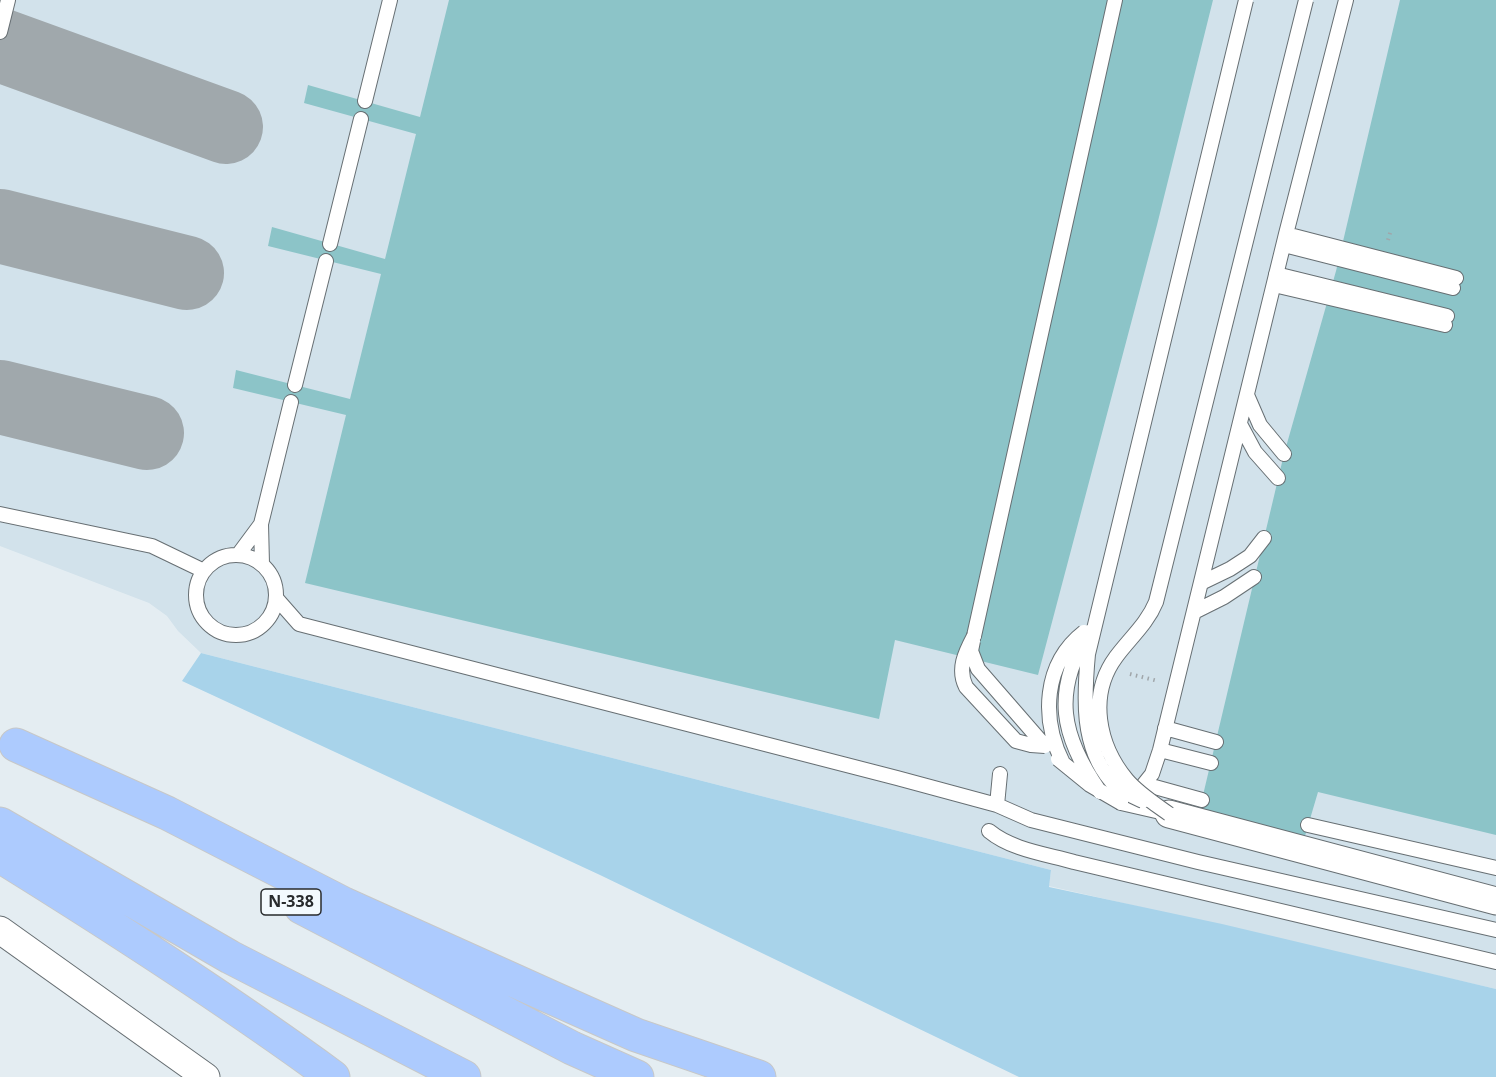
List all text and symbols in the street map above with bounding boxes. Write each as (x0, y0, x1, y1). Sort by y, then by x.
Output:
road number: N-338 (261, 889, 321, 915)

